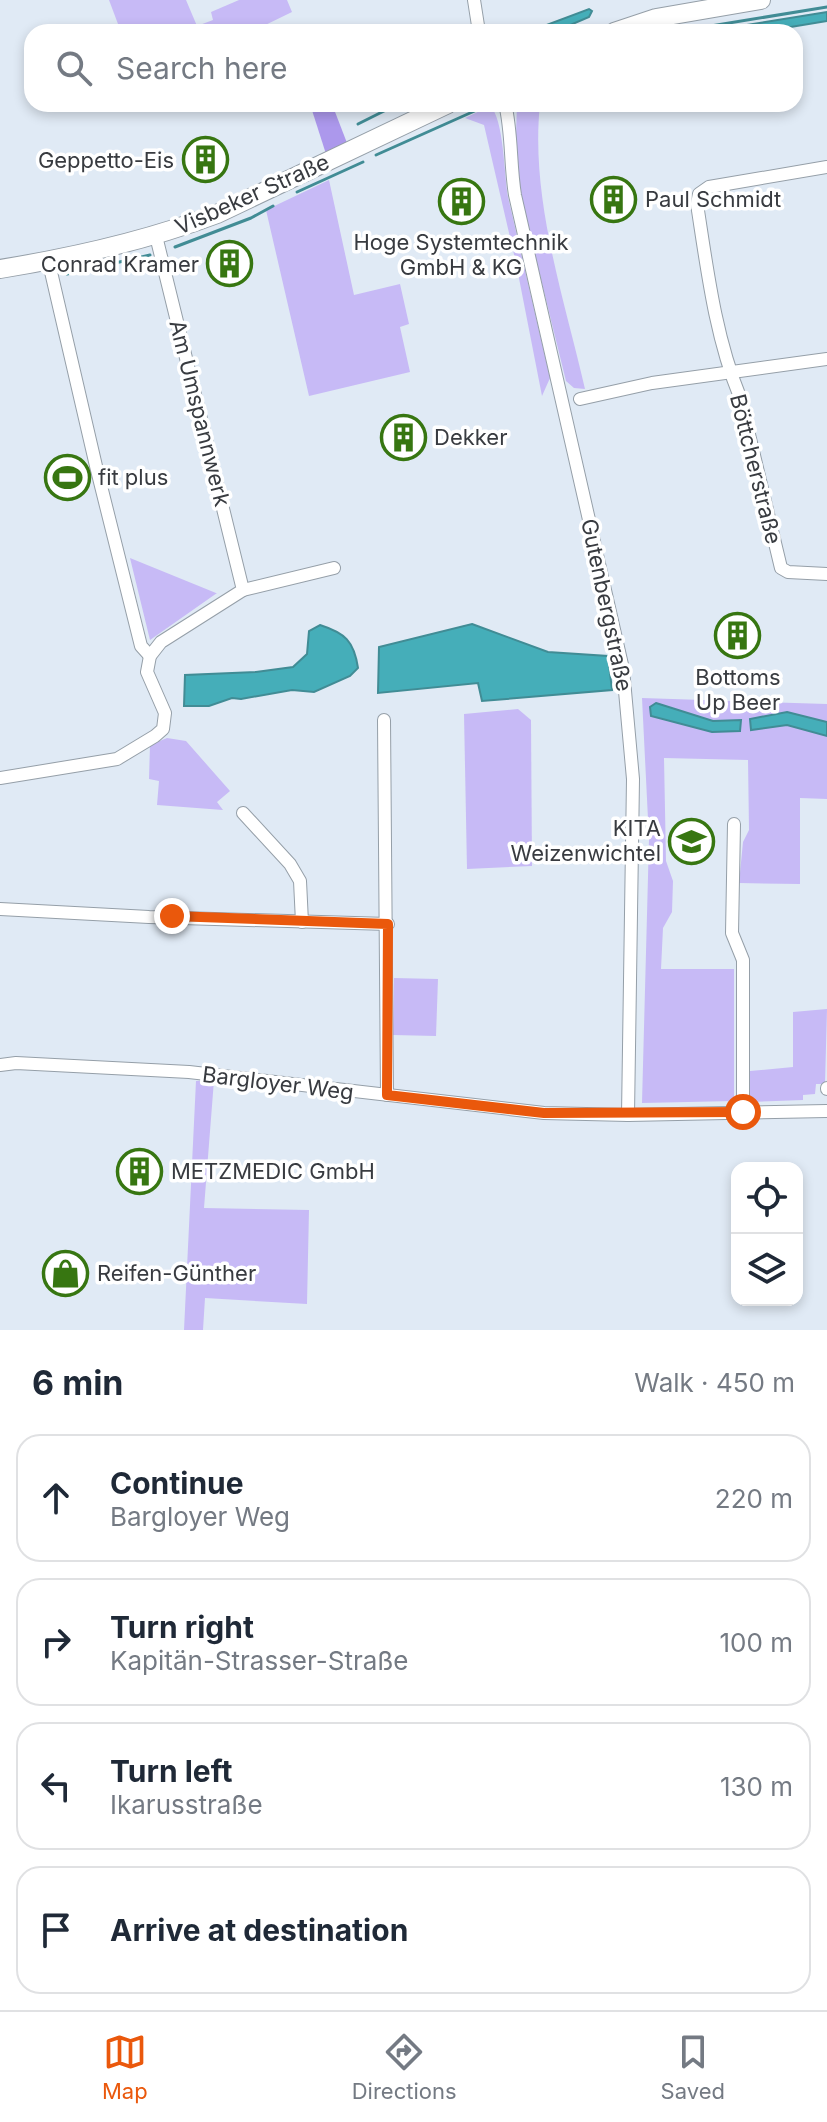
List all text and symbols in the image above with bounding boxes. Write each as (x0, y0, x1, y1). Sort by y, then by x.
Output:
search box (24, 24, 803, 112)
icon: search (52, 46, 96, 90)
text: Search here (116, 50, 288, 86)
building icon: Geppetto-Eis (181, 136, 229, 184)
place label: Geppetto-Eis (38, 147, 174, 173)
street label: Visbeker Straße (171, 148, 333, 240)
building icon: Paul Schmidt (590, 175, 638, 223)
building icon: Hoge Systemtechnik GmbH & KG (437, 177, 485, 225)
place label: Paul Schmidt (645, 186, 781, 212)
place label: Hoge Systemtechnik GmbH & KG (353, 229, 569, 280)
building icon: Conrad Kramer (206, 240, 254, 288)
place label: Conrad Kramer (41, 251, 199, 277)
street label: Am Umspannwerk (164, 317, 236, 509)
street label: Böttcherstraße (725, 391, 787, 547)
building icon: Dekker (379, 413, 427, 461)
place label: Dekker (434, 424, 507, 450)
sports icon: fit plus (43, 453, 91, 501)
place label: fit plus (98, 464, 168, 490)
street label: Gutenbergstraße (576, 516, 638, 694)
building icon: Bottoms Up Beer (714, 612, 762, 660)
place label: Bottoms Up Beer (695, 664, 781, 715)
place label: KITA Weizenwichtel (511, 815, 661, 866)
school or university icon: KITA Weizenwichtel (668, 817, 716, 865)
route end (154, 898, 190, 934)
street label: Bargloyer Weg (201, 1061, 355, 1105)
route start (725, 1094, 761, 1130)
building icon: METZMEDIC GmbH (116, 1147, 164, 1195)
place label: METZMEDIC GmbH (171, 1158, 375, 1184)
map controls (731, 1162, 803, 1306)
button: locate (731, 1162, 803, 1234)
button: layers (731, 1234, 803, 1306)
shop icon: Reifen-Günther (42, 1249, 90, 1297)
place label: Reifen-Günther (97, 1260, 256, 1286)
text: 6 min (32, 1362, 124, 1403)
text: Walk · 450 m (634, 1367, 795, 1398)
text: Continue (110, 1465, 244, 1501)
icon: ahead (34, 1476, 78, 1520)
text: 220 m (715, 1483, 793, 1514)
text: Bargloyer Weg (110, 1501, 290, 1532)
text: Turn right (110, 1609, 254, 1645)
icon: right (34, 1620, 78, 1664)
text: 100 m (720, 1627, 793, 1658)
text: Kapitän-Strasser-Straße (110, 1645, 409, 1676)
text: Turn left (110, 1753, 232, 1789)
icon: left (34, 1764, 78, 1808)
text: 130 m (720, 1771, 793, 1802)
text: Ikarusstraße (110, 1789, 263, 1820)
icon: arrive (34, 1908, 78, 1952)
text: Arrive at destination (110, 1912, 408, 1948)
tab: Map (102, 2030, 148, 2104)
tab: Directions (352, 2030, 457, 2104)
tab: Saved (661, 2030, 725, 2104)

